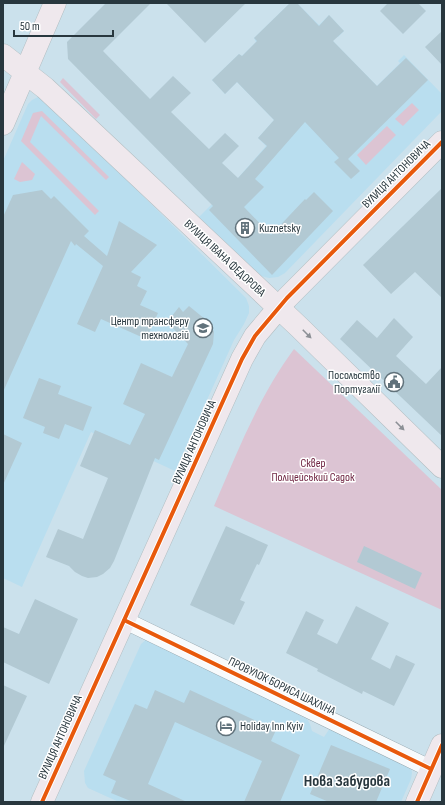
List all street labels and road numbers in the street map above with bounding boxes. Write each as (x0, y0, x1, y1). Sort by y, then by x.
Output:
street label: ВУЛИЦЯ АНТОНОВИЧА (359, 136, 434, 212)
street label: ВУЛИЦЯ ІВАНА ФЕДОРОВА (181, 217, 269, 301)
street label: ВУЛИЦЯ АНТОНОВИЧА (169, 397, 220, 487)
street label: ПРОВУЛОК БОРИСА ШАХЛІНА (226, 654, 339, 719)
street label: ВУЛИЦЯ АНТОНОВИЧА (35, 692, 86, 782)

